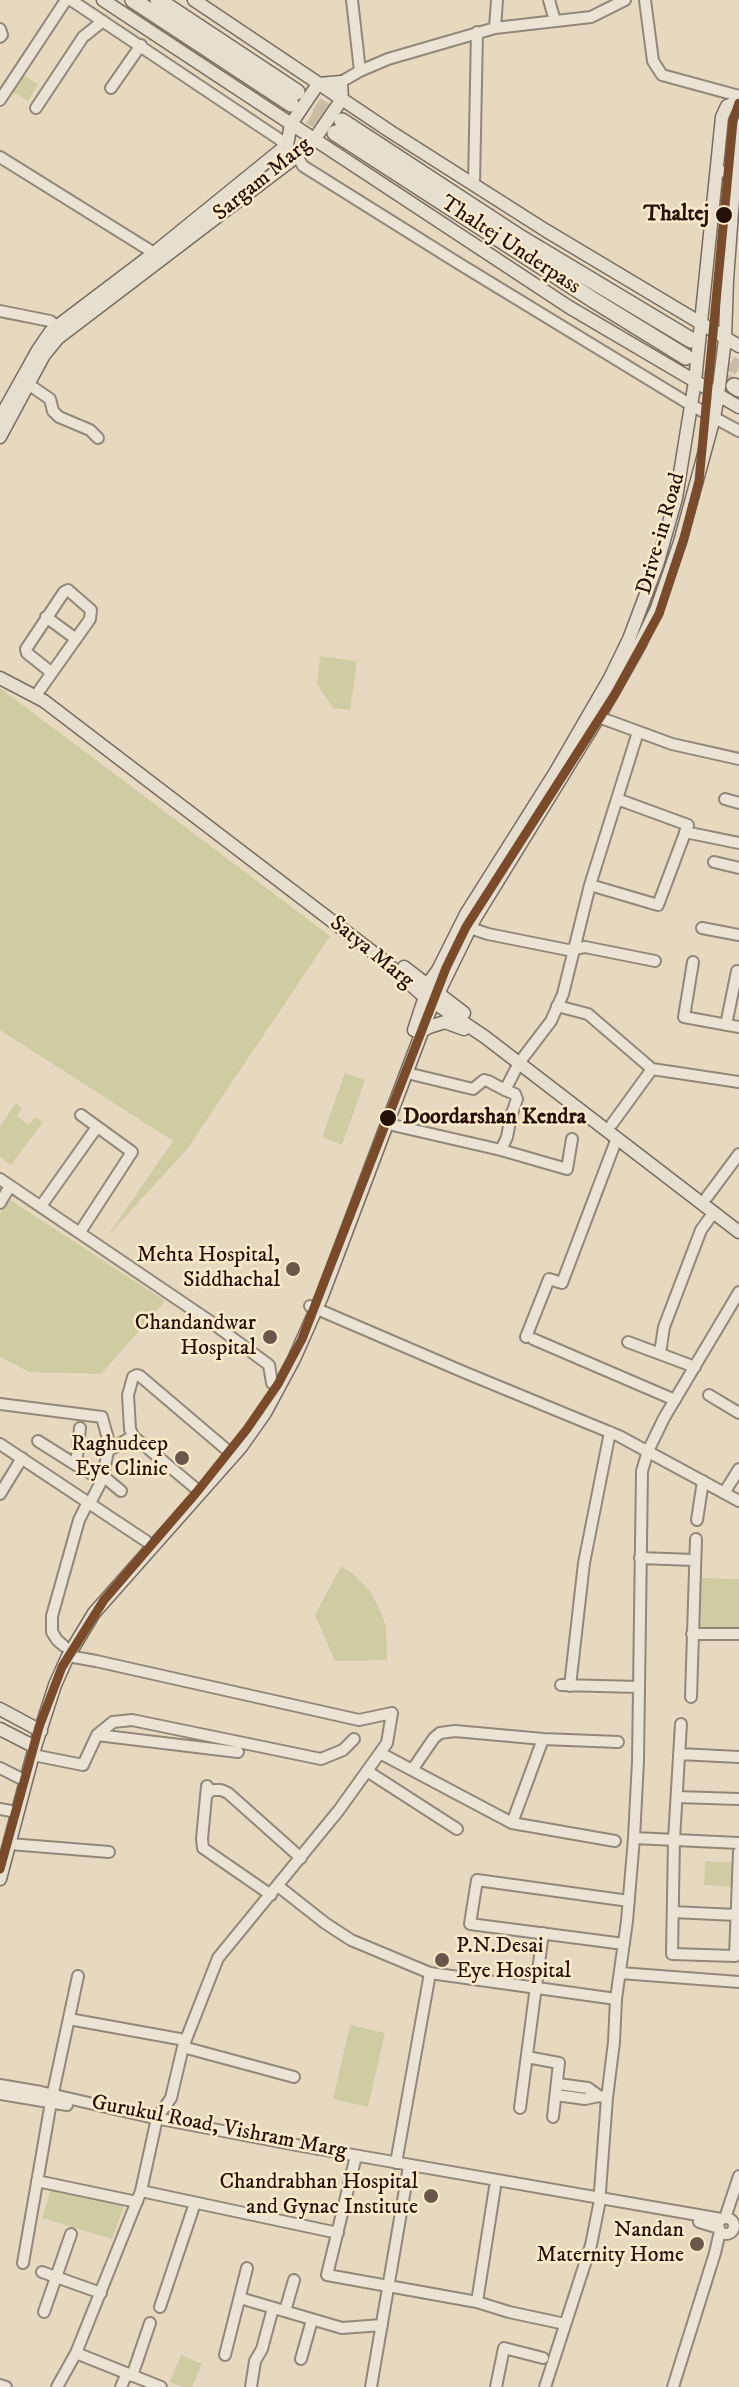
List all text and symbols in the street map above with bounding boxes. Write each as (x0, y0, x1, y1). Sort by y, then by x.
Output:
street label: Sargam Marg (209, 132, 317, 228)
street label: Thaltej Underpass (435, 191, 585, 301)
place label: Thaltej (643, 202, 709, 228)
marker: Thaltej (714, 205, 734, 225)
street label: Drive-in Road (632, 470, 692, 598)
street label: Satya Marg (324, 911, 418, 995)
place label: Doordarshan Kendra (403, 1105, 586, 1131)
marker: Doordarshan Kendra (378, 1108, 398, 1128)
place label: Mehta Hospital, Siddhachal (137, 1243, 280, 1294)
marker: Mehta Hospital, Siddhachal (284, 1260, 302, 1278)
place label: Chandandwar Hospital (135, 1311, 256, 1362)
marker: Chandandwar Hospital (261, 1328, 279, 1346)
place label: Raghudeep Eye Clinic (71, 1432, 168, 1484)
marker: Raghudeep Eye Clinic (173, 1449, 191, 1467)
place label: P.N.Desai Eye Hospital (456, 1934, 571, 1986)
marker: P.N.Desai Eye Hospital (433, 1951, 451, 1969)
street label: Gurukul Road, Vishram Marg (89, 2090, 349, 2166)
place label: Chandrabhan Hospital and Gynac Institute (219, 2170, 418, 2222)
marker: Chandrabhan Hospital and Gynac Institute (422, 2187, 440, 2205)
place label: Nandan Maternity Home (537, 2218, 684, 2270)
marker: Nandan Maternity Home (688, 2235, 706, 2253)

